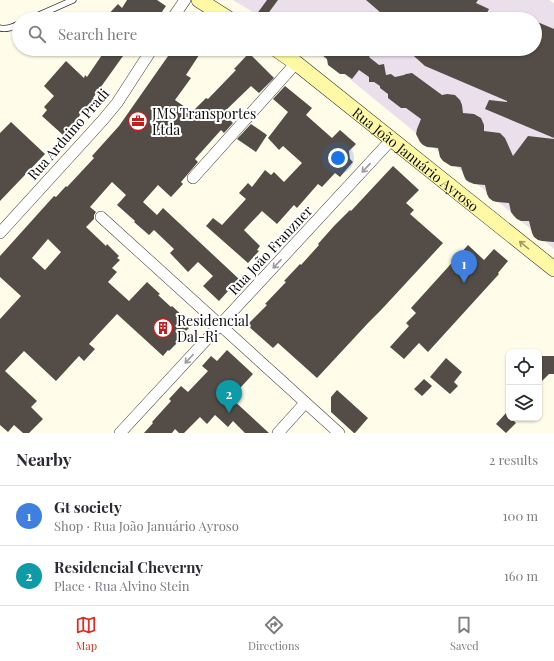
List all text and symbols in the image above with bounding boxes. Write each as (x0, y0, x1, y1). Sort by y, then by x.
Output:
search box (12, 12, 542, 56)
icon: search (26, 23, 48, 45)
text: Search here (58, 24, 137, 44)
street label: Rua Arduino Pradi (23, 84, 113, 184)
street label: Rua João Januário Ayroso (349, 102, 484, 215)
place label: JMS Transportes Ltda (151, 104, 256, 139)
office icon: JMS Transportes Ltda (127, 110, 149, 132)
your location (328, 148, 348, 168)
one-way arrow (361, 163, 370, 173)
street label: Rua João Franzner (224, 201, 317, 299)
one-way arrow (518, 241, 529, 249)
pin: 1 (451, 250, 477, 283)
one-way arrow (273, 258, 282, 269)
place label: Residencial Dal-Ri (177, 311, 249, 346)
building icon: Residencial Dal-Ri (152, 317, 174, 339)
map controls (506, 349, 542, 421)
button: locate (506, 349, 542, 385)
one-way arrow (184, 354, 194, 364)
pin: 2 (216, 380, 242, 413)
button: layers (506, 385, 542, 421)
text: Nearby (16, 448, 71, 470)
text: 2 results (489, 451, 538, 468)
text: Gt society (54, 497, 122, 517)
text: 1 (27, 507, 31, 524)
text: 100 m (503, 507, 538, 524)
text: Shop · Rua João Januário Ayroso (54, 517, 239, 534)
text: Residencial Cheverny (54, 557, 203, 577)
text: 2 (26, 567, 32, 584)
text: 160 m (504, 567, 538, 584)
text: Place · Rua Alvino Stein (54, 577, 190, 594)
tab: Map (75, 614, 97, 653)
tab: Directions (248, 614, 299, 653)
tab: Saved (450, 614, 479, 653)

